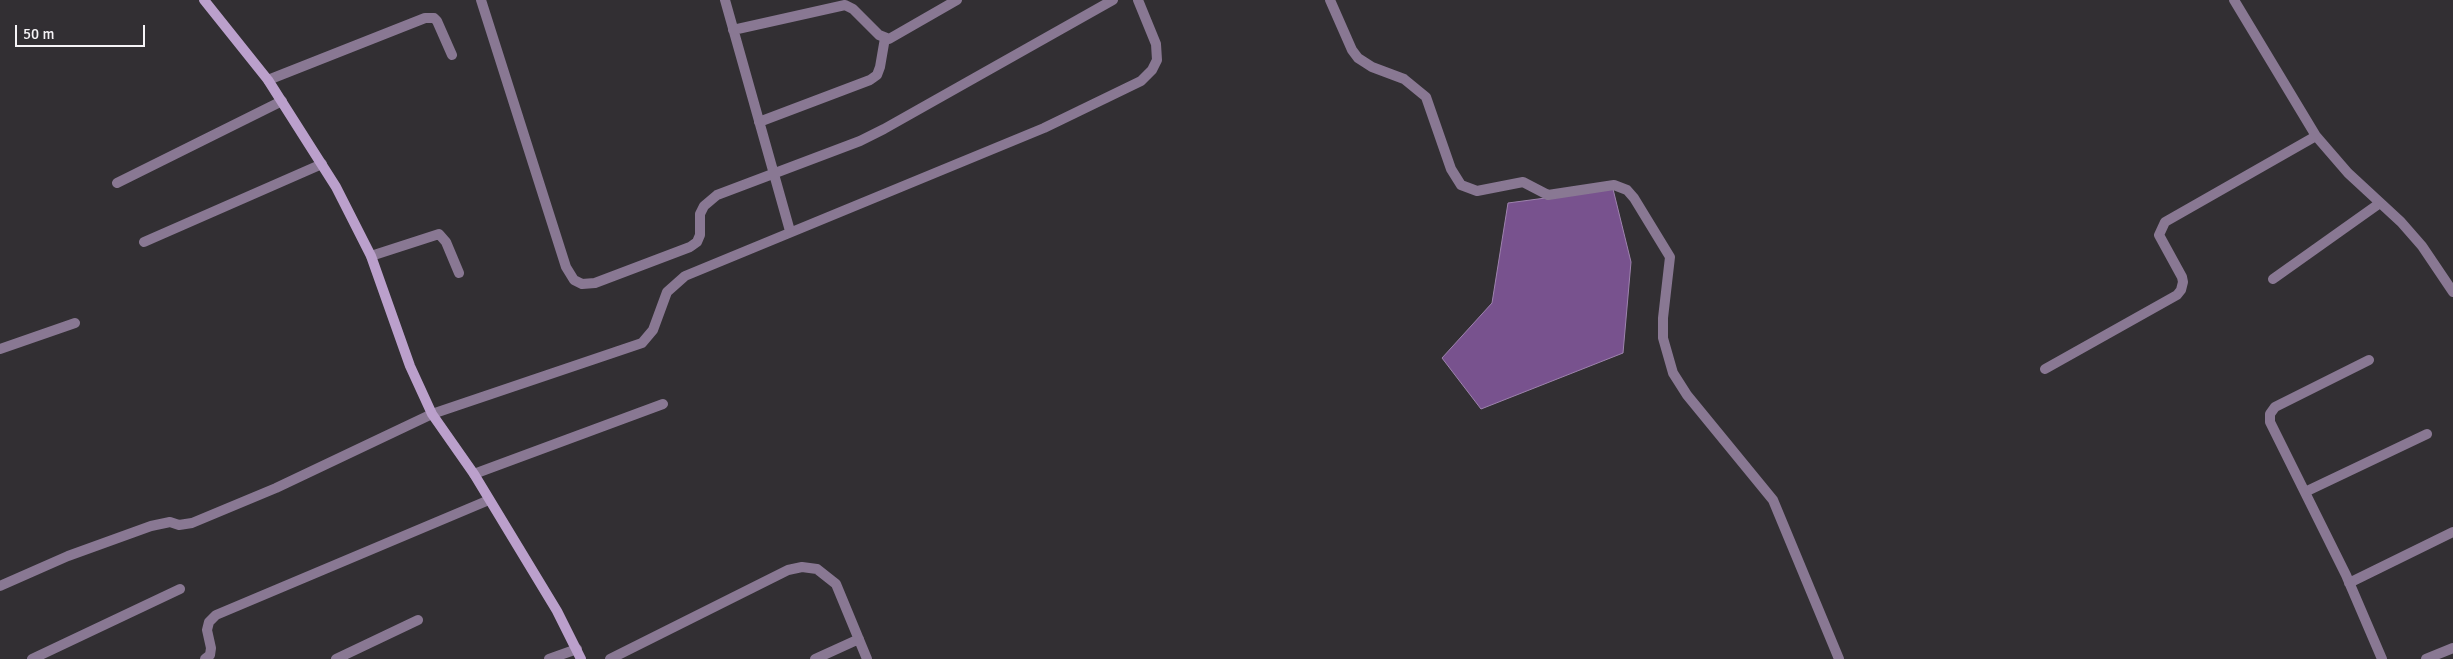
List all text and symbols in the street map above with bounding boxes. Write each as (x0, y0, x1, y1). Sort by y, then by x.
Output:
scale bar (18, 15, 148, 47)
text: 50 m (23, 25, 54, 43)

